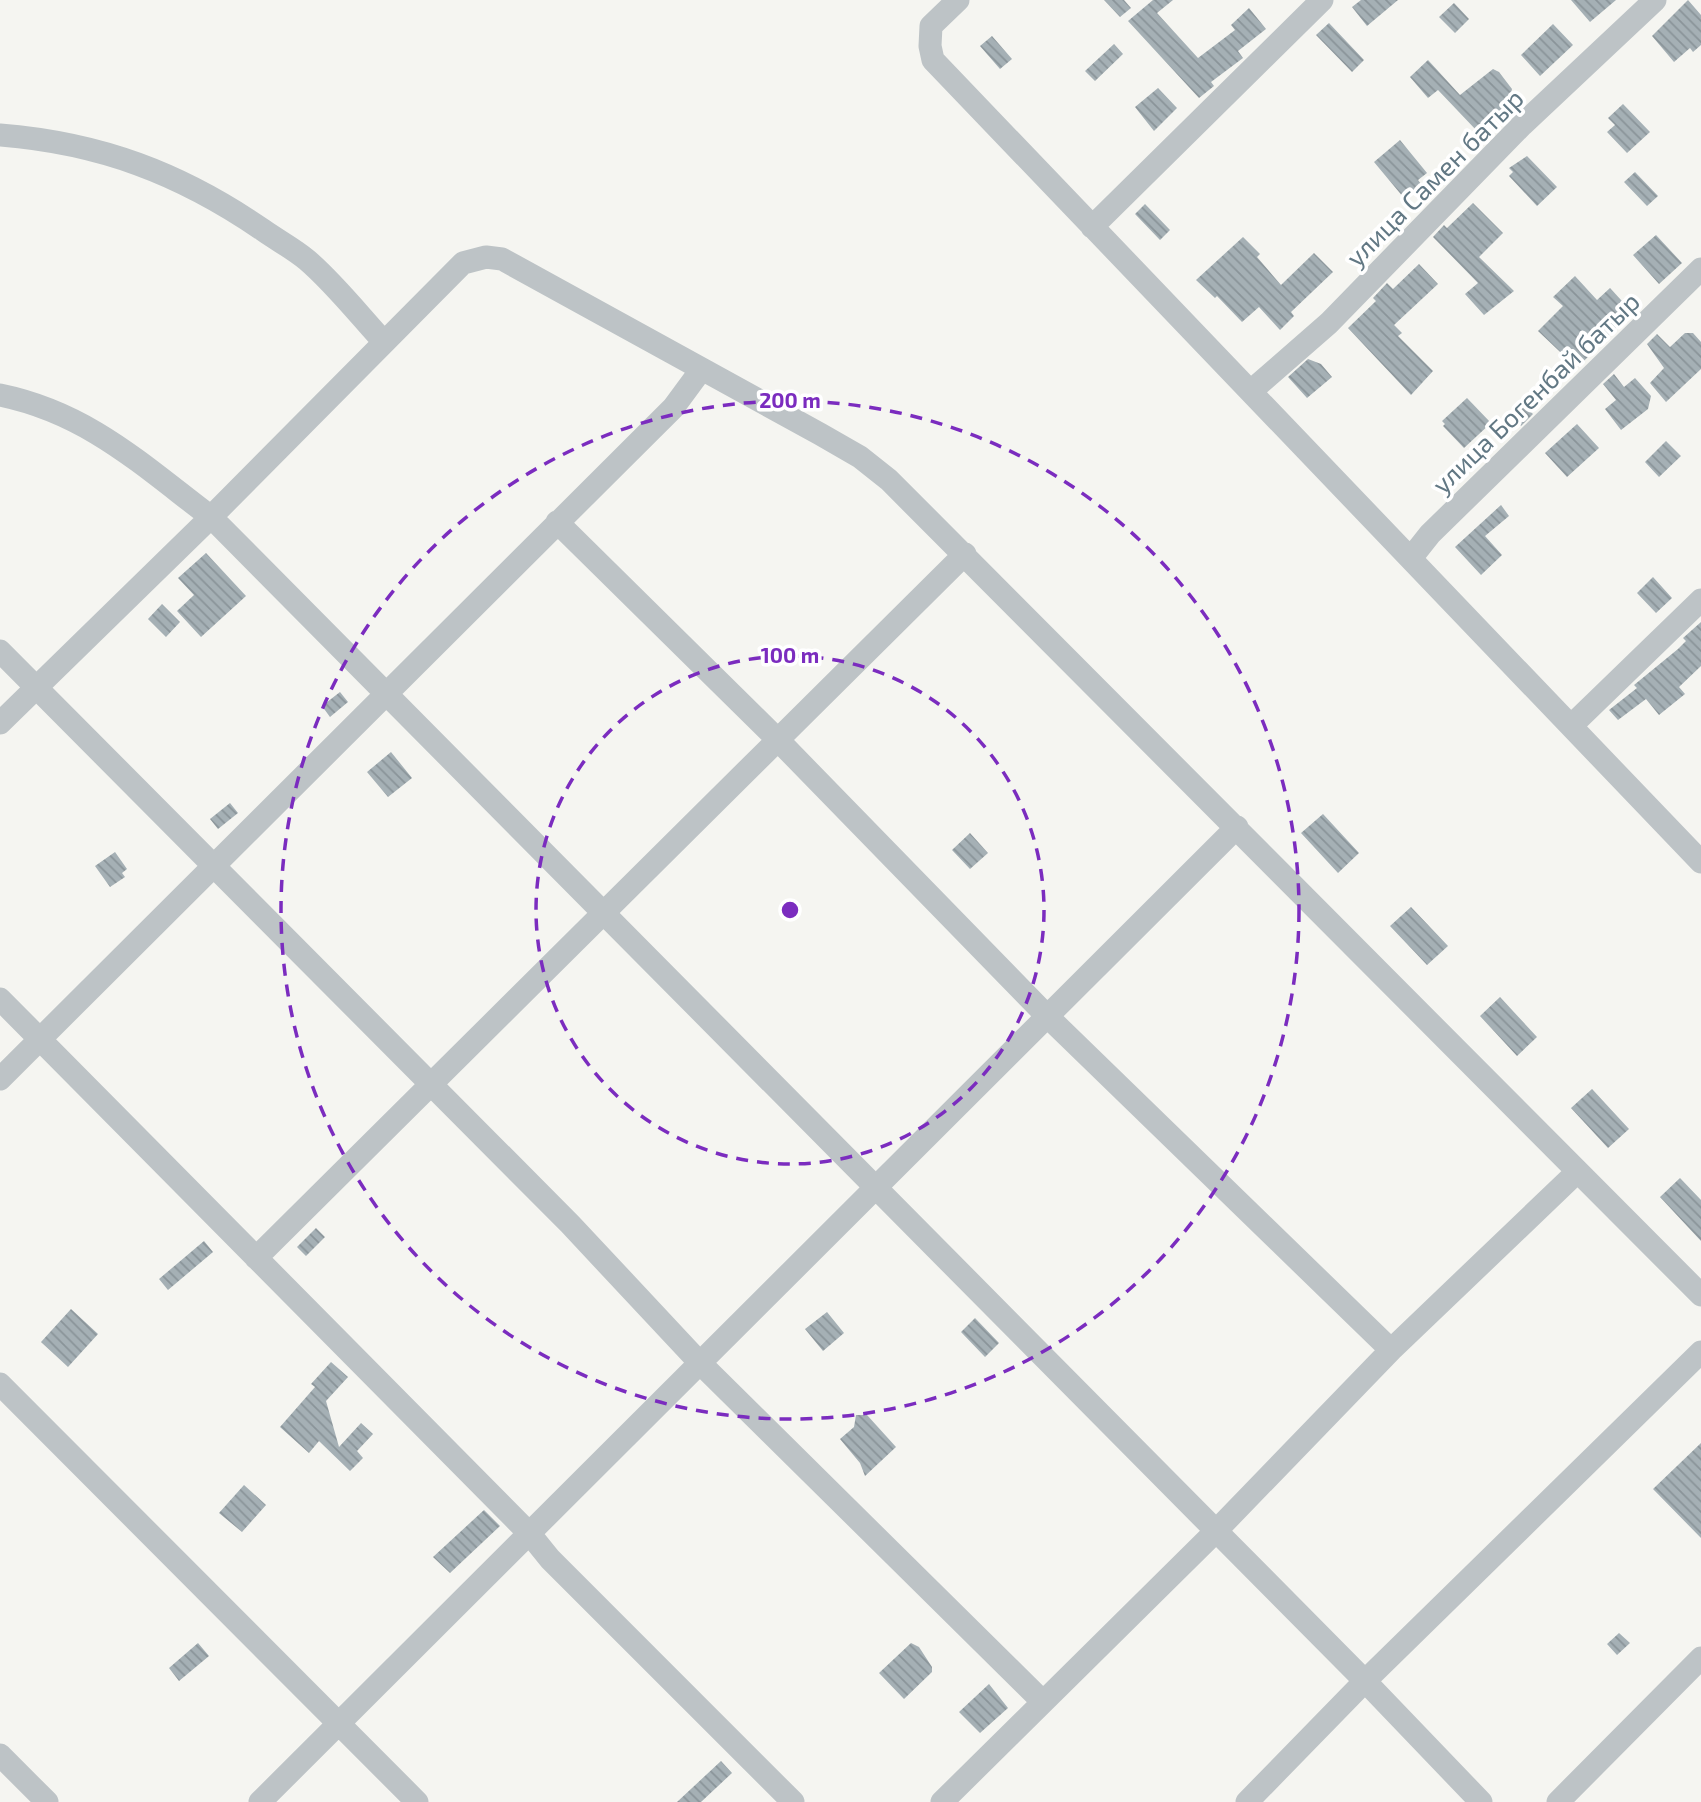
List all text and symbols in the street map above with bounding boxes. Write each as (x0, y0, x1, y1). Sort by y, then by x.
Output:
street label: улица Самен батыр (1339, 82, 1530, 273)
street label: улица Богенбай батыр (1425, 285, 1646, 500)
text: 200 m (759, 387, 821, 412)
text: 100 m (761, 642, 819, 667)
centre of rings (778, 898, 802, 922)

